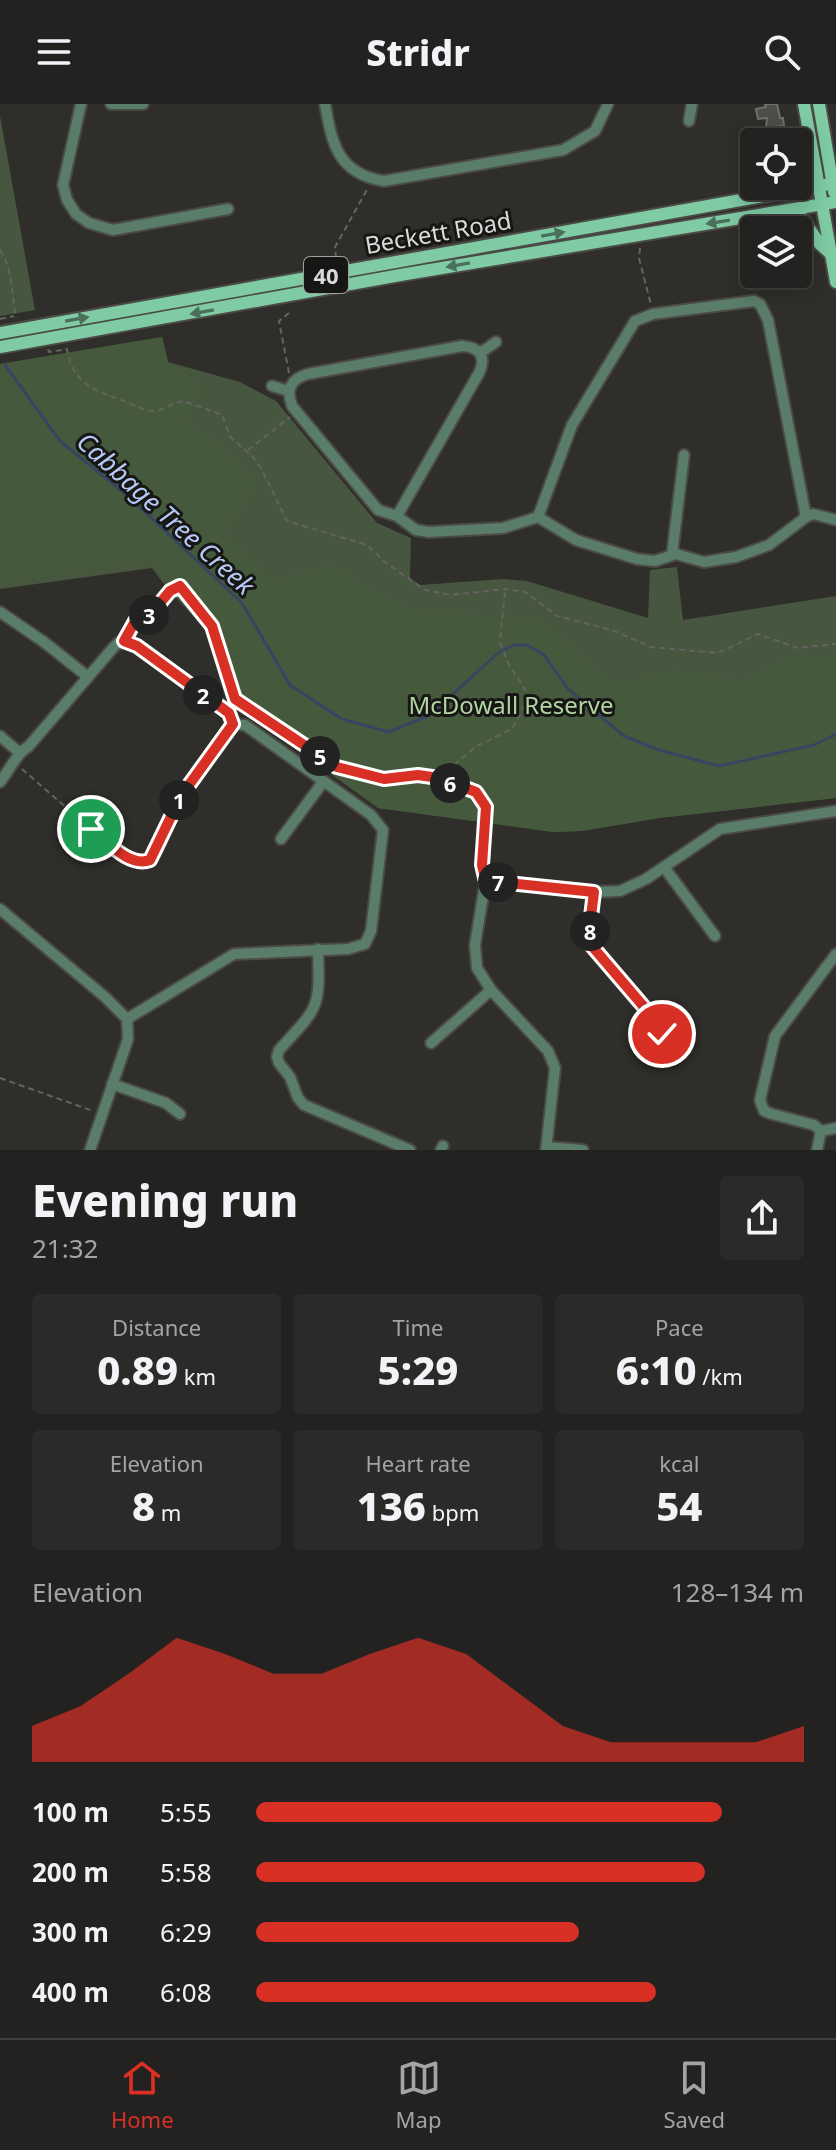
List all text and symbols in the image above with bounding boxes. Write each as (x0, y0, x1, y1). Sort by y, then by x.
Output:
text: Stridr (366, 28, 470, 77)
icon: menu (32, 30, 76, 74)
icon: search (760, 30, 804, 74)
map controls (740, 128, 812, 288)
button: locate (740, 128, 812, 200)
street label: Beckett Road (362, 203, 514, 261)
one-way arrow (705, 216, 730, 229)
button: layers (740, 216, 812, 288)
one-way arrow (541, 227, 566, 239)
road number: 40 (304, 257, 348, 293)
one-way arrow (445, 259, 470, 272)
one-way arrow (189, 306, 214, 318)
one-way arrow (65, 312, 90, 324)
water label: Cabbage Tree Creek (69, 423, 264, 603)
pin: 3 (129, 595, 169, 635)
text: 3 (143, 600, 155, 630)
pin: 2 (183, 675, 223, 715)
text: 2 (197, 680, 209, 710)
park label: McDowall Reserve (409, 688, 613, 721)
pin: 5 (300, 736, 340, 776)
text: 5 (314, 741, 326, 771)
pin: 6 (430, 763, 470, 803)
text: 6 (444, 768, 456, 798)
pin: 1 (159, 780, 199, 820)
text: 1 (173, 785, 185, 815)
pin (57, 795, 125, 863)
icon: arrive (69, 807, 113, 851)
pin: 7 (478, 862, 518, 902)
text: 7 (492, 867, 504, 897)
pin: 8 (570, 911, 610, 951)
text: 8 (584, 916, 596, 946)
pin (628, 1000, 696, 1068)
icon: check (640, 1012, 684, 1056)
text: Evening run (32, 1170, 298, 1230)
button: share (720, 1176, 804, 1260)
text: 21:32 (32, 1230, 98, 1266)
text: Distance (112, 1312, 201, 1342)
text: Time (393, 1312, 443, 1342)
text: Pace (655, 1312, 704, 1342)
text: 0.89 (97, 1342, 178, 1397)
text: 5:29 (378, 1342, 458, 1397)
text: 6:10 (616, 1342, 697, 1397)
text: km (178, 1361, 216, 1391)
text: /km (697, 1361, 743, 1391)
text: Elevation (110, 1448, 204, 1478)
text: Heart rate (365, 1448, 471, 1478)
text: kcal (659, 1448, 699, 1478)
text: 8 (132, 1478, 155, 1533)
text: 136 (357, 1478, 426, 1533)
text: 54 (656, 1478, 702, 1533)
text: m (155, 1497, 181, 1527)
text: bpm (426, 1497, 479, 1527)
text: Elevation (32, 1574, 143, 1610)
text: 128–134 m (671, 1574, 804, 1610)
text: 100 m (32, 1794, 109, 1830)
text: 5:55 (160, 1794, 212, 1830)
text: 200 m (32, 1854, 109, 1890)
text: 5:58 (160, 1854, 212, 1890)
text: 300 m (32, 1914, 109, 1950)
text: 6:29 (160, 1914, 212, 1950)
text: 400 m (32, 1974, 109, 2010)
text: 6:08 (160, 1974, 212, 2010)
tab: Home (111, 2056, 174, 2134)
tab: Map (396, 2056, 441, 2134)
tab: Saved (663, 2056, 725, 2134)

